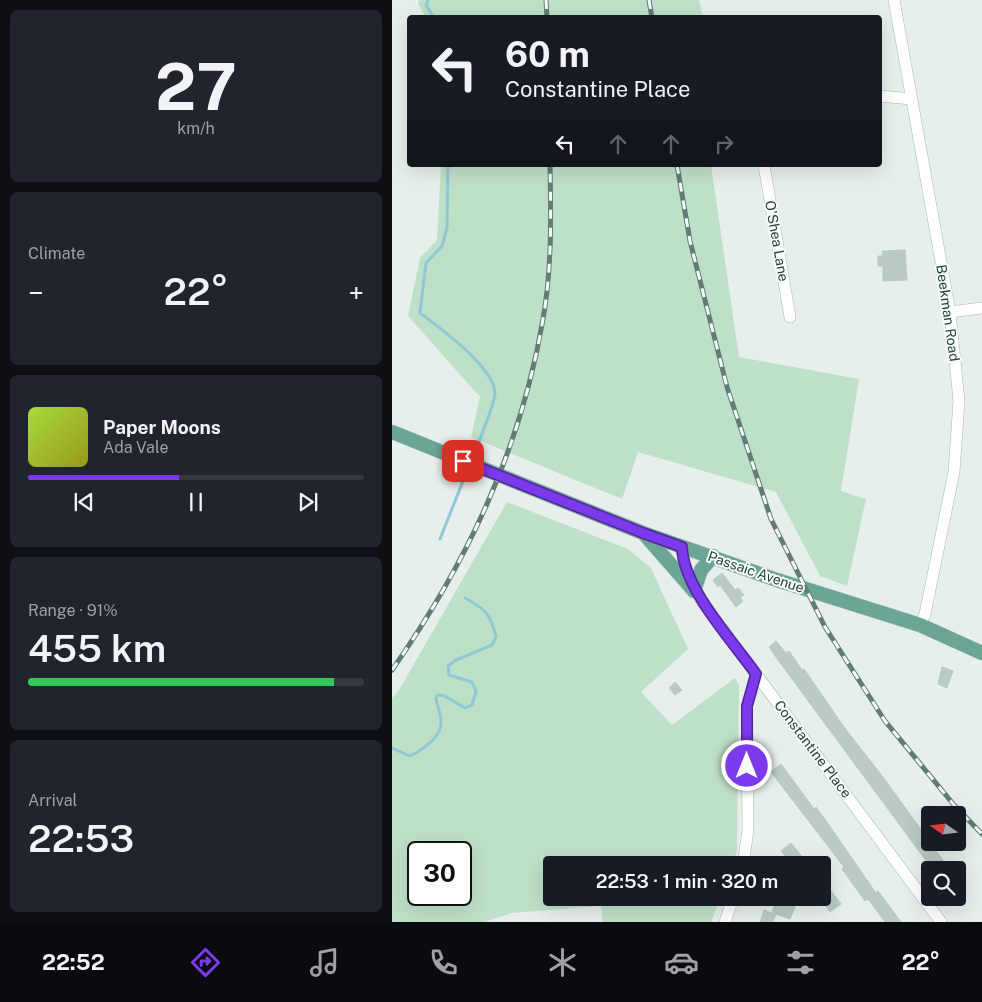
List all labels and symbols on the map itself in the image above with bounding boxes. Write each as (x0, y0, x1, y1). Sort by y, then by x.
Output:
street label: O'Shea Lane (762, 199, 792, 283)
street label: Beekman Road (933, 264, 963, 362)
pin (442, 440, 484, 482)
street label: Passaic Avenue (706, 548, 806, 596)
street label: Constantine Place (771, 697, 855, 801)
position arrow (720, 739, 772, 791)
north arrow (921, 806, 966, 851)
speed limit sign: 30 (407, 841, 472, 906)

